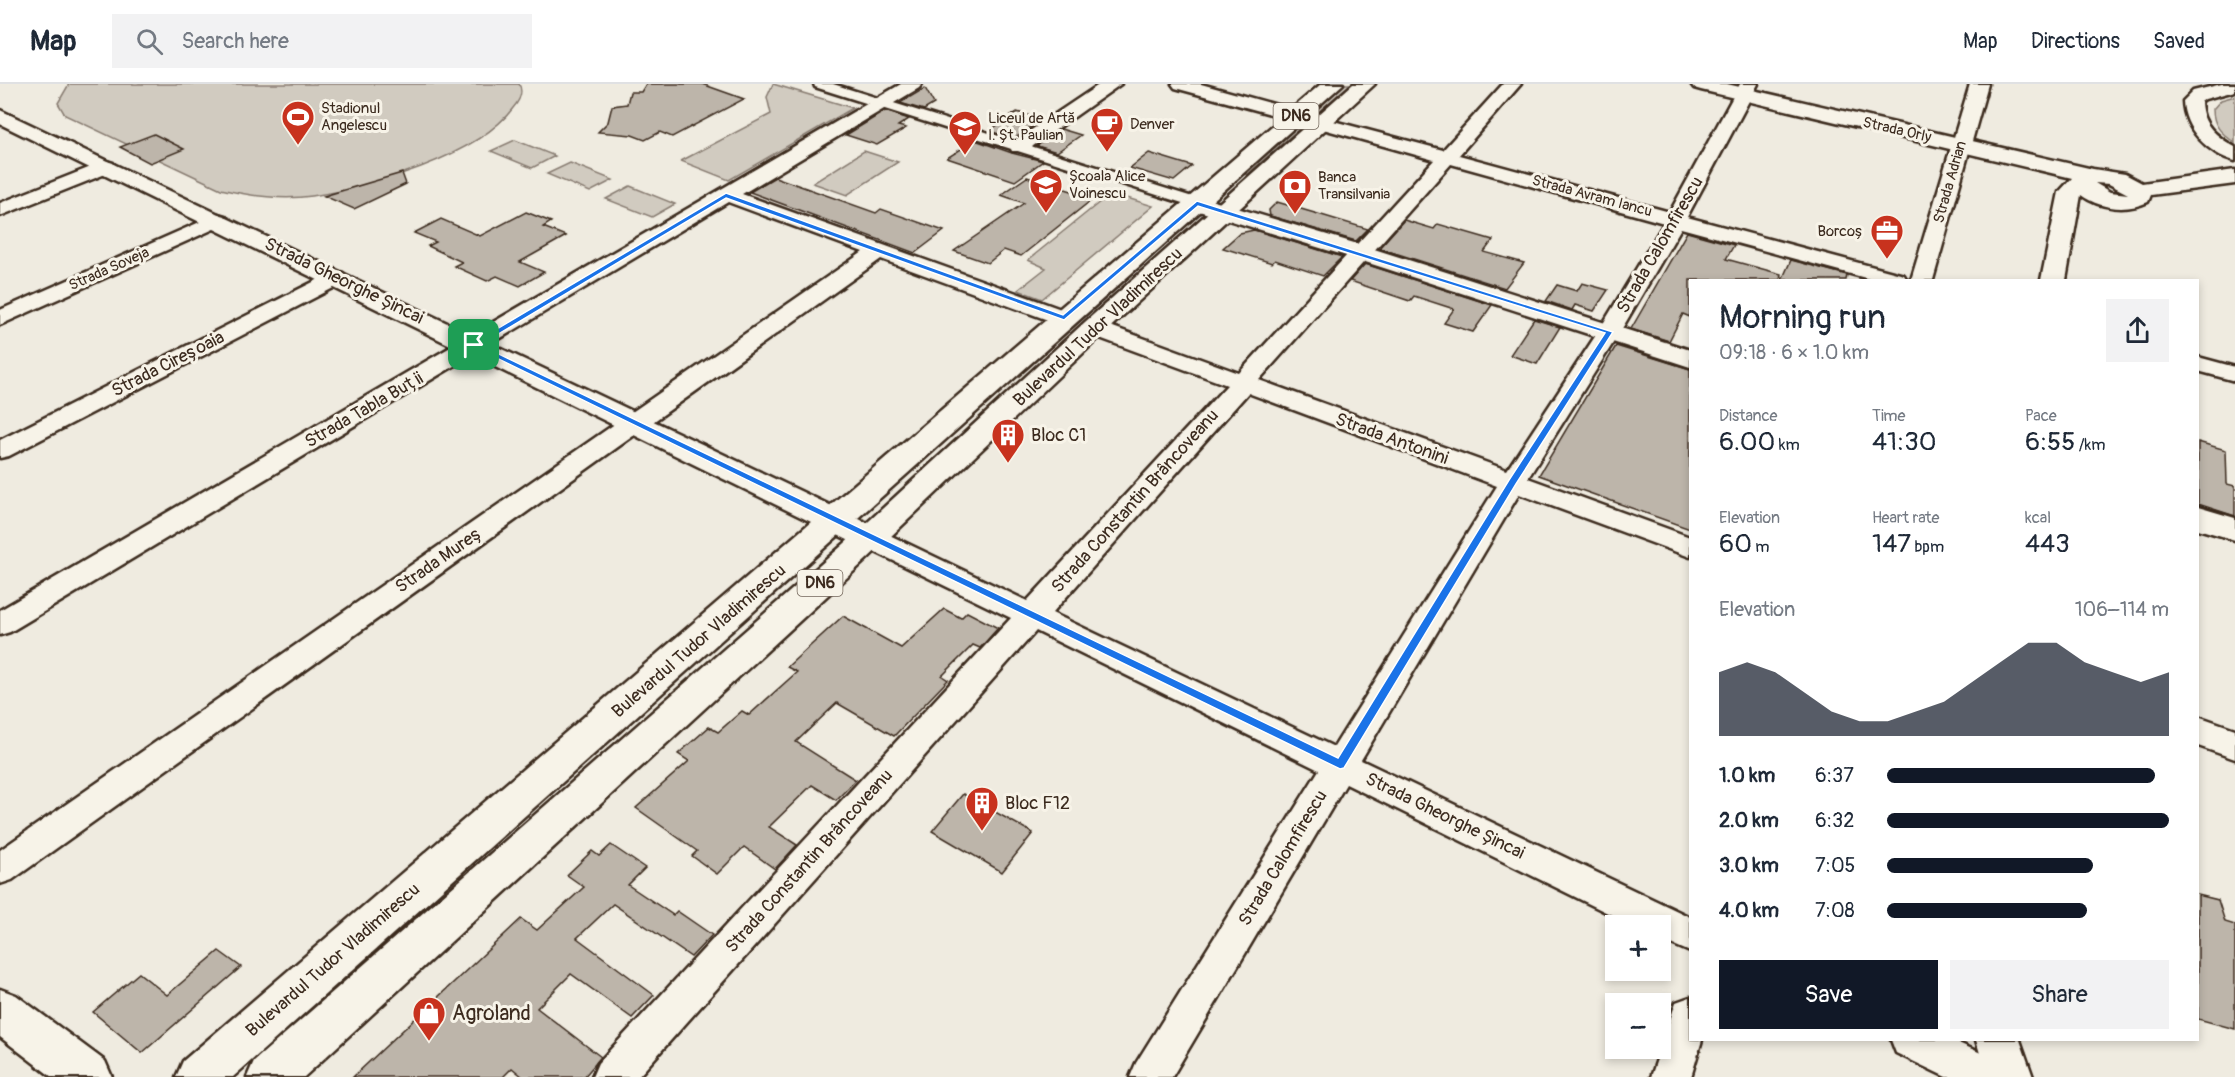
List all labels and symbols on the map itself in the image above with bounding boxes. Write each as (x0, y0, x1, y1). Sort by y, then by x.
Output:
sports icon: Stadionul Angelescu (280, 99, 316, 146)
place label: Stadionul Angelescu (321, 99, 387, 135)
road number: DN6 (1274, 103, 1318, 129)
cafe icon: Denver (1089, 106, 1125, 153)
school or university icon: Liceul de Artă I. Șt. Paulian (947, 109, 983, 156)
place label: Liceul de Artă I. Șt. Paulian (988, 109, 1076, 145)
street label: Strada Orly (1861, 113, 1934, 147)
place label: Denver (1130, 115, 1175, 134)
street label: Strada Adrian (1929, 139, 1971, 225)
school or university icon: Școala Alice Voinescu (1028, 167, 1064, 214)
place label: Școala Alice Voinescu (1069, 167, 1146, 203)
bank icon: Banca Transilvania (1277, 168, 1313, 215)
place label: Banca Transilvania (1318, 168, 1390, 204)
street label: Strada Avram Iancu (1530, 171, 1654, 221)
street label: Strada Calomfirescu (1611, 172, 1709, 318)
office icon: Borcoș (1869, 213, 1905, 260)
place label: Borcoș (1817, 222, 1864, 241)
street label: Strada Gheorghe Șincai (261, 232, 427, 330)
street label: Bulevardul Tudor Vladimirescu (1008, 242, 1188, 412)
street label: Strada Soveja (66, 243, 152, 295)
pin (448, 319, 499, 370)
street label: Strada Cireșoaia (108, 326, 228, 402)
street label: Strada Tabla Buții (301, 367, 427, 453)
street label: Strada Constantin Brâncoveanu (1046, 404, 1224, 598)
street label: Strada Antonini (1332, 408, 1452, 470)
building icon: Bloc C1 (990, 417, 1026, 464)
place label: Bloc C1 (1031, 424, 1086, 447)
street label: Strada Mureș (391, 521, 487, 599)
street label: Bulevardul Tudor Vladimirescu (607, 559, 791, 723)
road number: DN6 (798, 570, 842, 596)
street label: Strada Constantin Brâncoveanu (720, 764, 898, 958)
street label: Strada Gheorghe Șincai (1362, 767, 1528, 865)
building icon: Bloc F12 (964, 785, 1000, 832)
street label: Strada Calomfirescu (1233, 786, 1333, 930)
place label: Bloc F12 (1005, 792, 1070, 815)
street label: Bulevardul Tudor Vladimirescu (241, 878, 425, 1042)
shop icon: Agroland (411, 995, 447, 1042)
place label: Agroland (452, 1000, 531, 1027)

